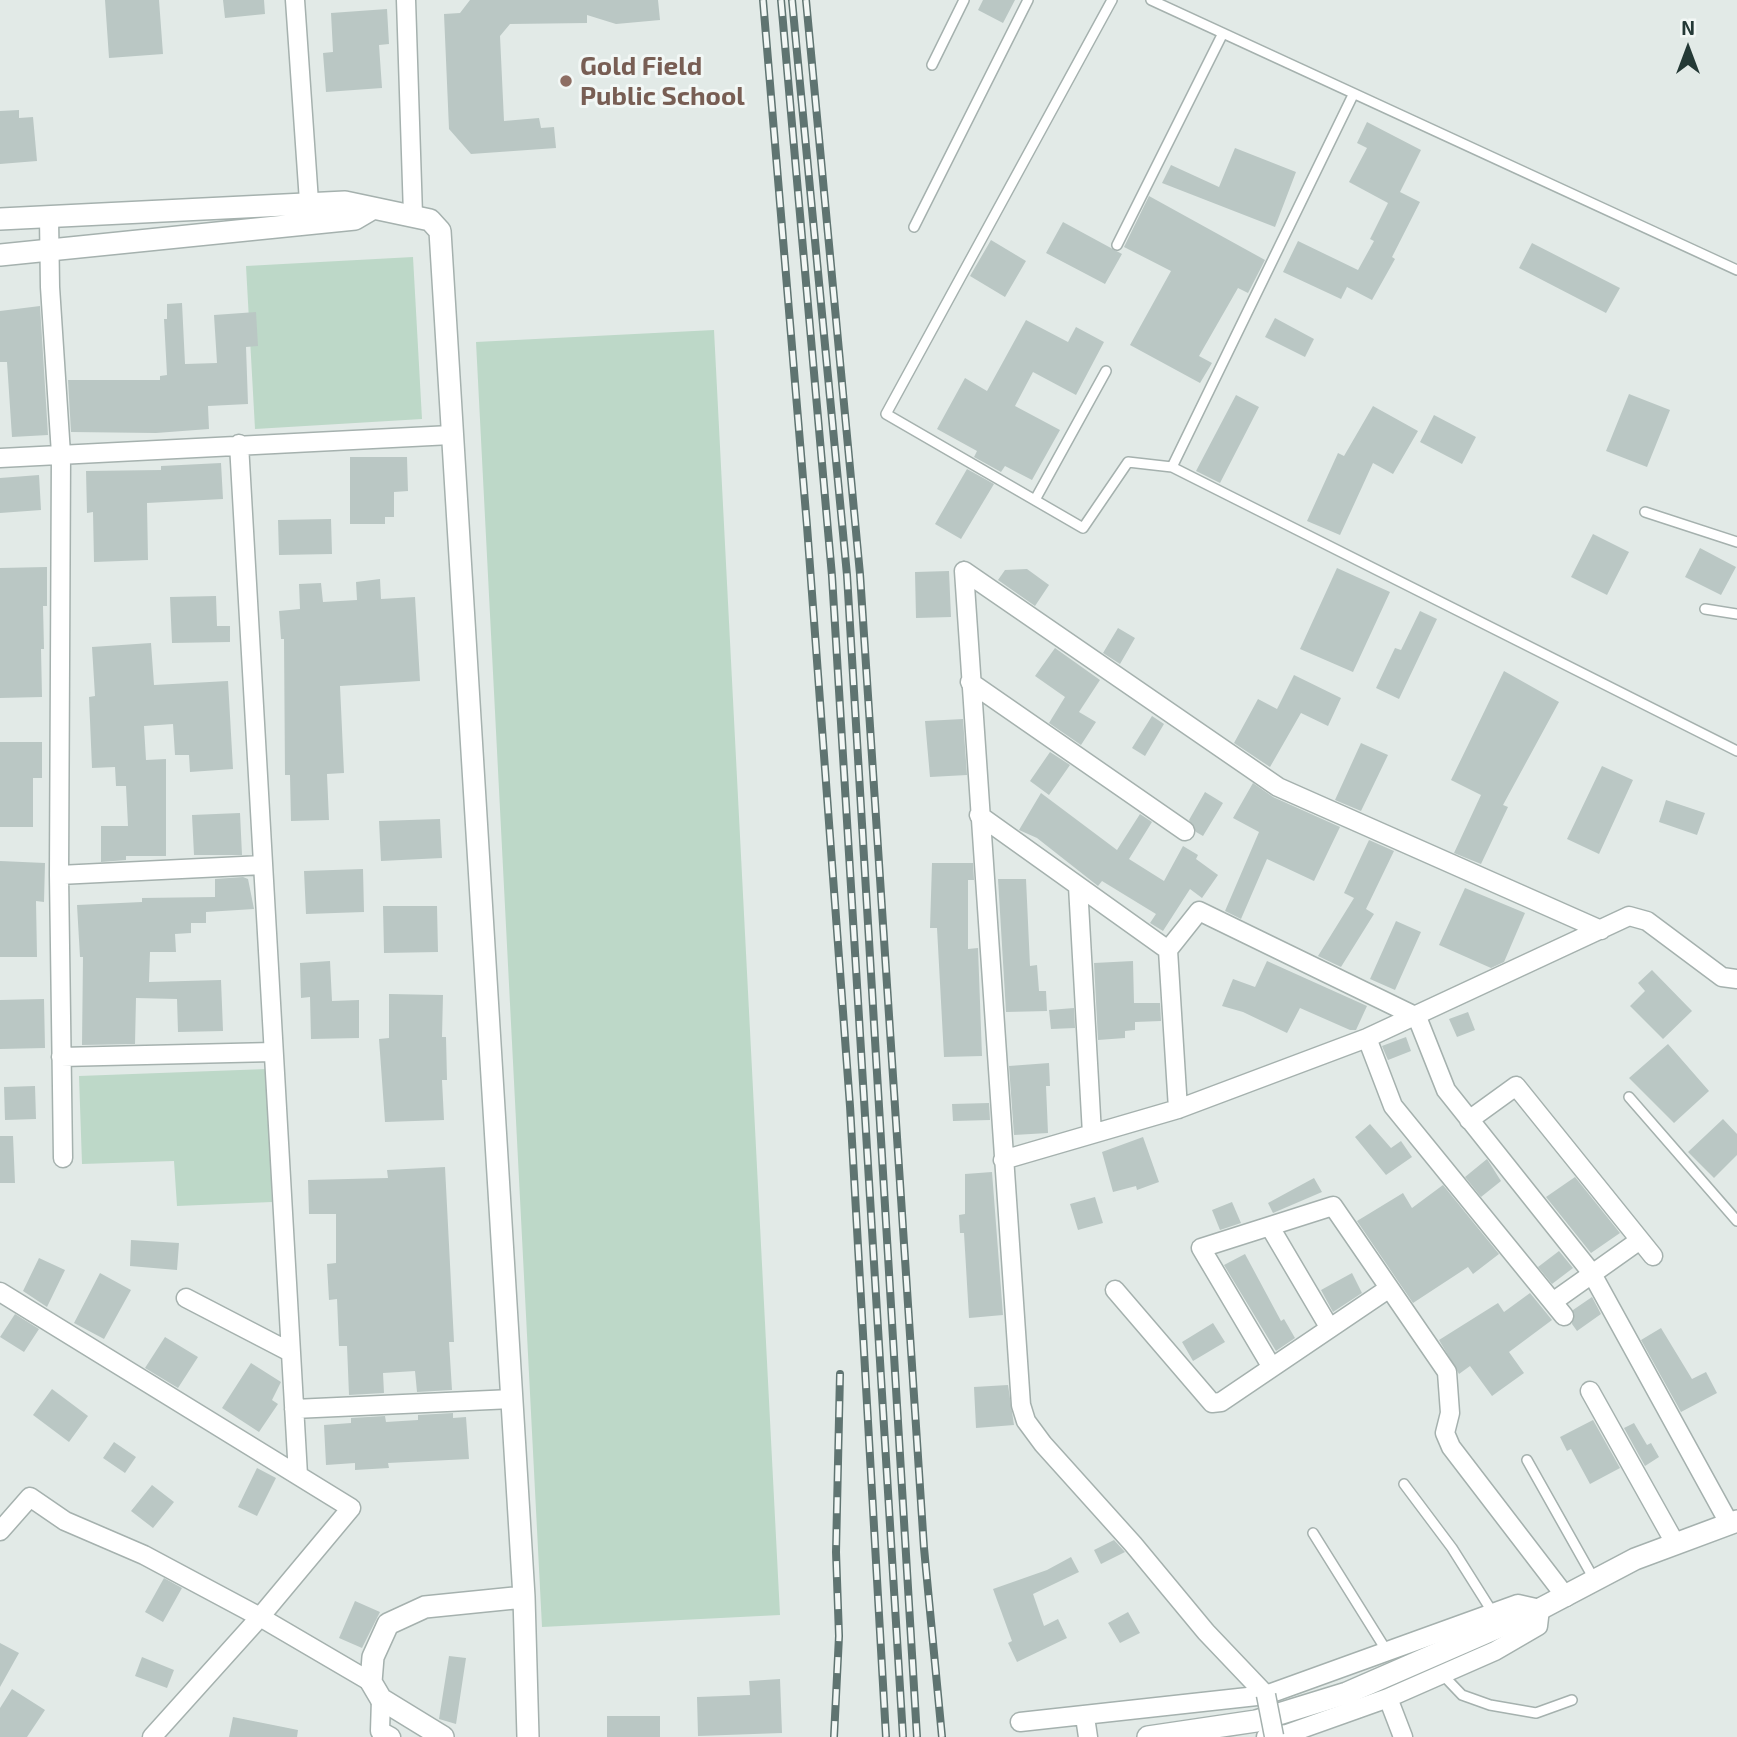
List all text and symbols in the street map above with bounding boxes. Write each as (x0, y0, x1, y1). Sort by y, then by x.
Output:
north arrow (1653, 14, 1723, 84)
text: N (1681, 16, 1695, 39)
place label: Gold Field Public School (580, 50, 745, 112)
marker: Gold Field Public School (558, 73, 574, 89)

